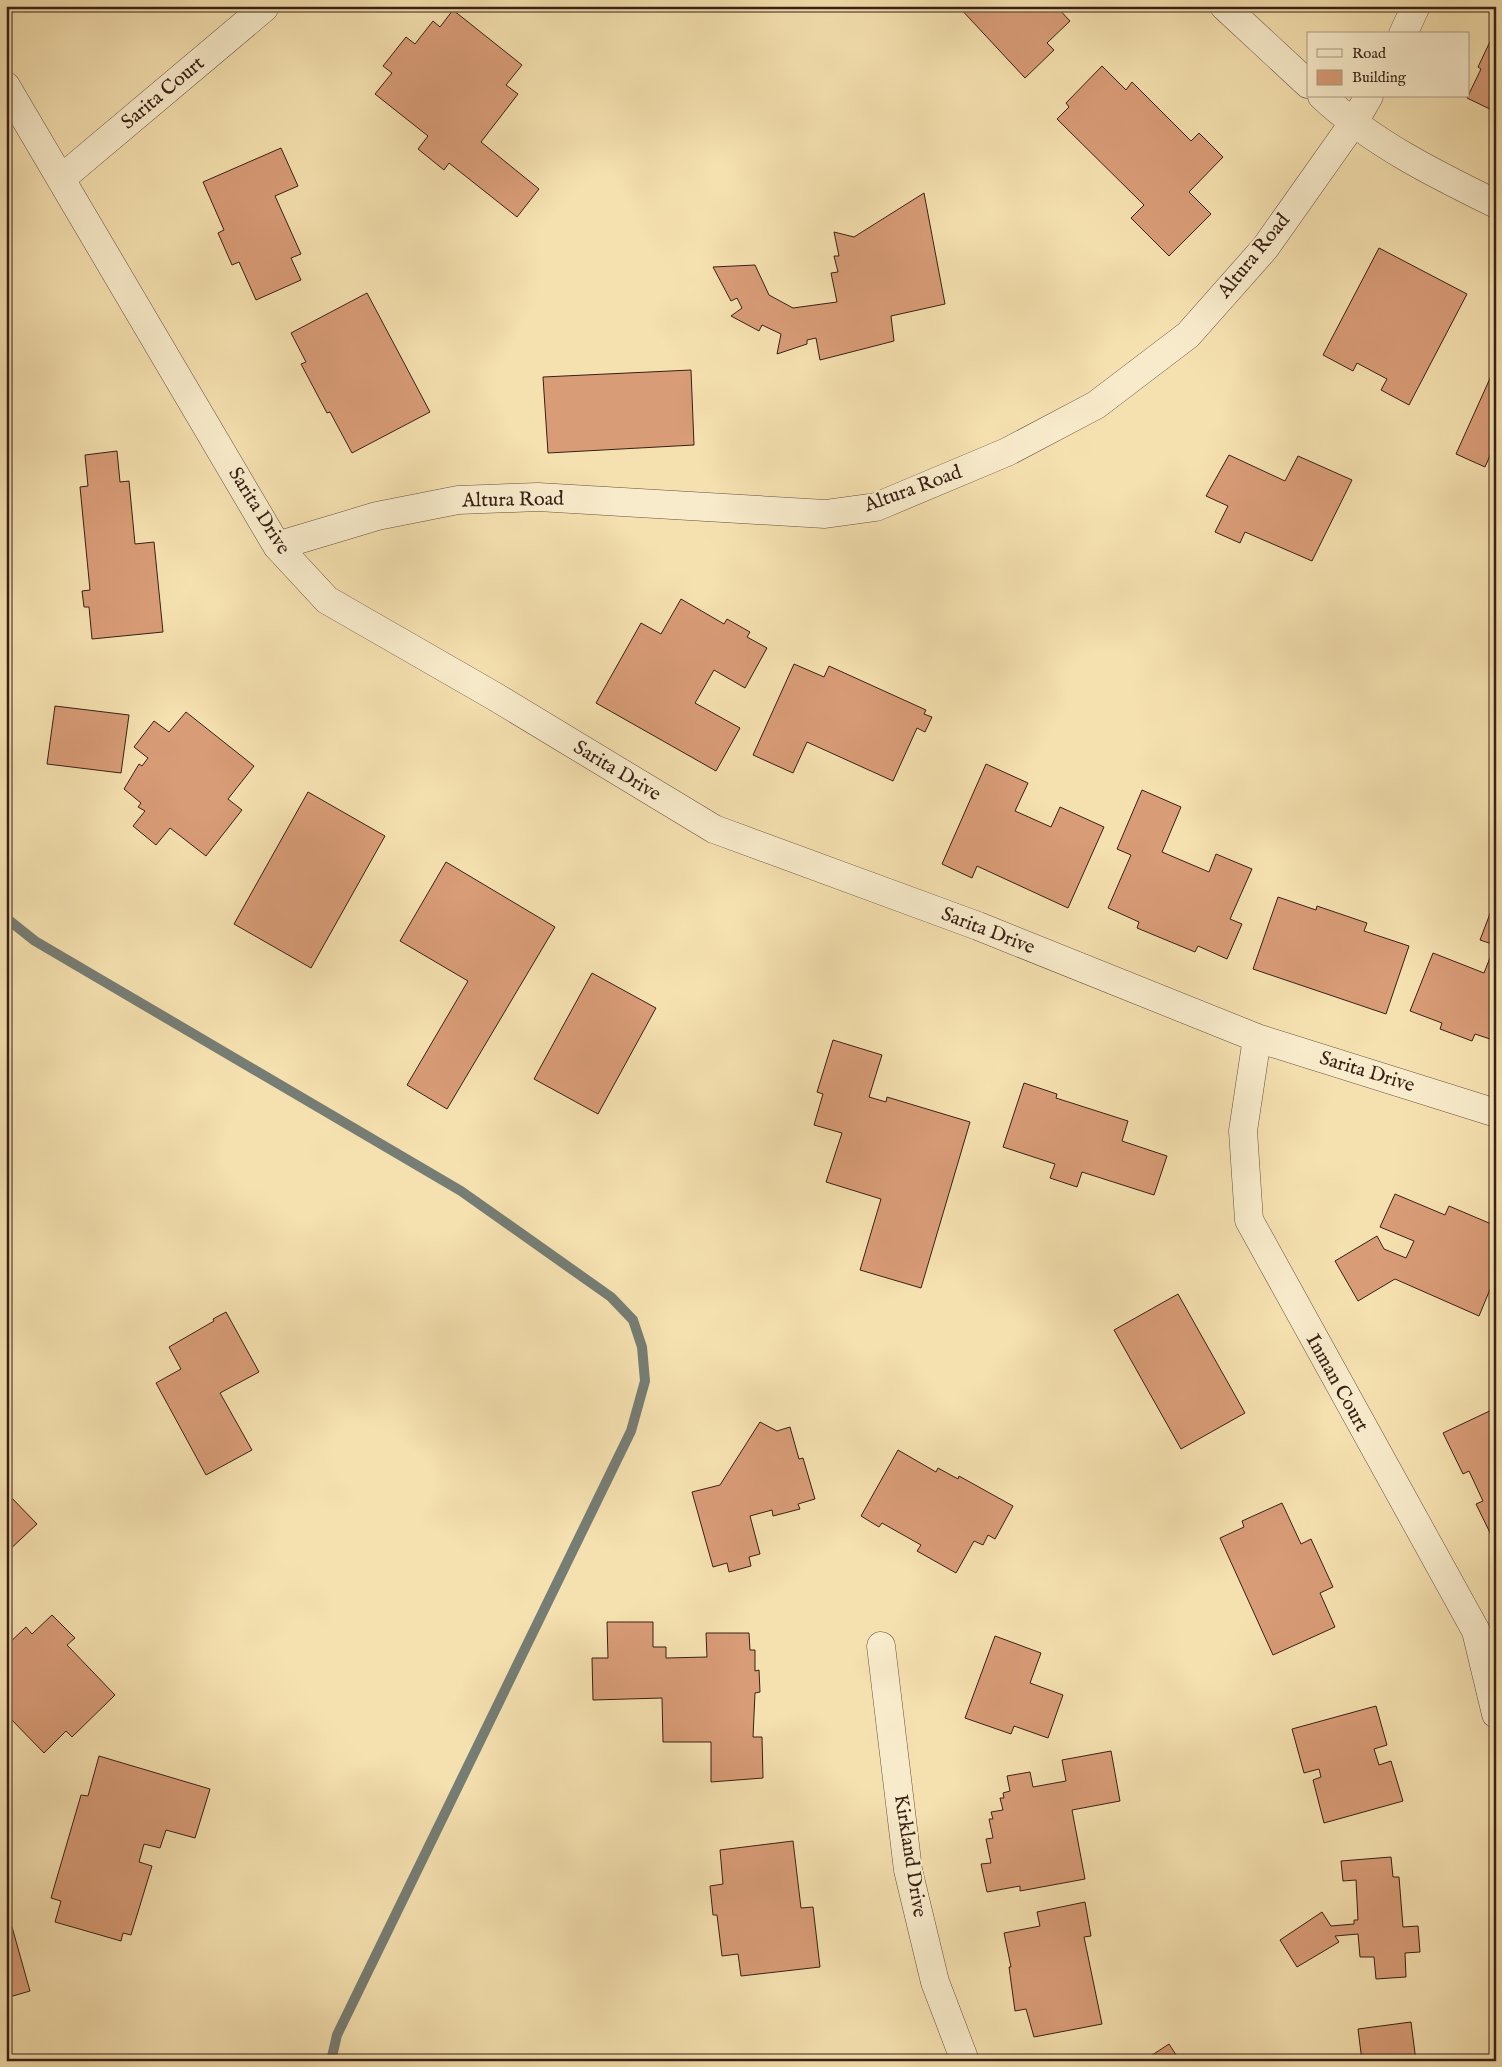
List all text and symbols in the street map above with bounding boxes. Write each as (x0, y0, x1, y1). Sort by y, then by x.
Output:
legend (1307, 32, 1470, 98)
text: Road (1352, 44, 1387, 63)
street label: Sarita Court (116, 51, 210, 135)
text: Building (1352, 68, 1407, 87)
street label: Altura Road (1212, 208, 1296, 304)
street label: Altura Road (860, 460, 965, 518)
street label: Sarita Drive (222, 463, 296, 559)
street label: Altura Road (461, 487, 564, 513)
street label: Sarita Drive (569, 735, 665, 807)
street label: Sarita Drive (938, 902, 1038, 960)
street label: Sarita Drive (1316, 1046, 1418, 1098)
street label: Inman Court (1300, 1330, 1374, 1436)
street label: Kirkland Drive (888, 1793, 932, 1919)

